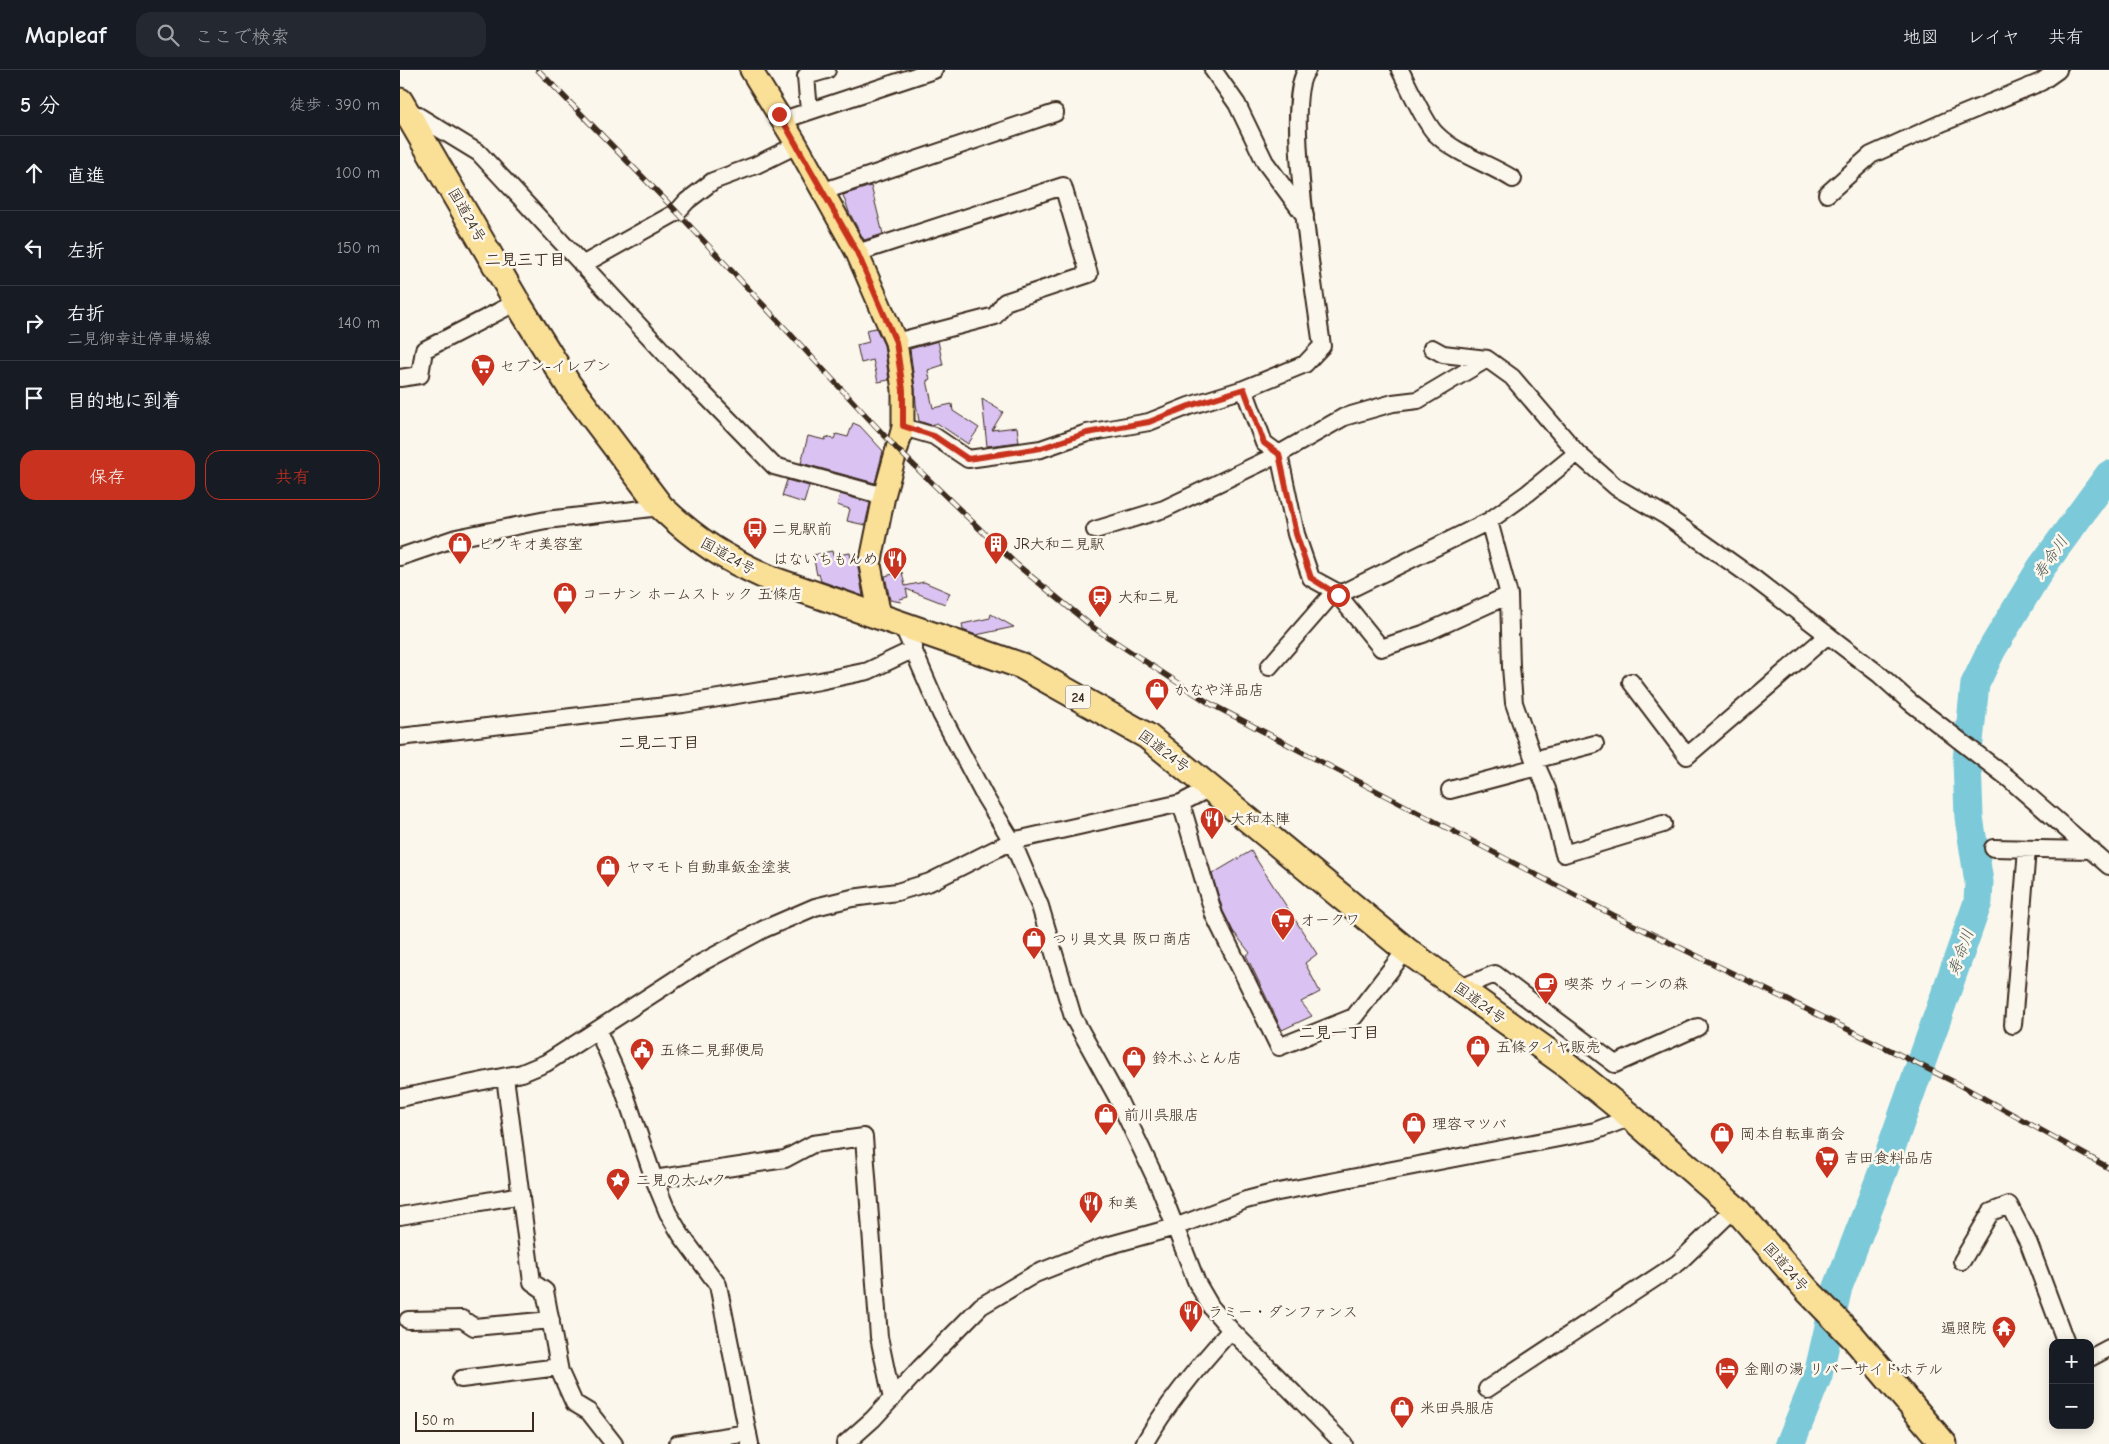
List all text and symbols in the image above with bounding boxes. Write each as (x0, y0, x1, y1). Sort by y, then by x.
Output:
search box (136, 12, 486, 57)
text: Mapleaf (25, 21, 106, 49)
icon: search (154, 21, 182, 49)
text: ここで検索 (194, 26, 289, 48)
text: 地図 (1903, 27, 1939, 48)
text: レイヤ (1967, 27, 2020, 48)
text: 共有 (2048, 27, 2084, 48)
text: 5 分 (20, 93, 60, 117)
text: 徒歩 · 390 m (290, 96, 380, 114)
route end (768, 103, 791, 126)
icon: ahead (20, 159, 48, 187)
text: 100 m (336, 164, 380, 182)
text: 直進 (67, 165, 105, 187)
street label: 国道24号 (444, 185, 490, 245)
icon: left (20, 234, 48, 262)
text: 150 m (337, 239, 380, 257)
text: 左折 (67, 240, 105, 262)
district label: 二見三丁目 (485, 251, 565, 269)
text: 右折 (67, 303, 105, 325)
icon: right (20, 309, 48, 337)
text: 140 m (338, 314, 380, 332)
text: 二見御幸辻停車場線 (67, 330, 211, 348)
supermarket icon: セブン-イレブン (470, 353, 496, 387)
place label: セブン-イレブン (500, 357, 611, 375)
icon: arrive (20, 384, 48, 412)
text: 目的地に到着 (67, 390, 181, 412)
button: 保存 (20, 450, 195, 500)
button: 共有 (205, 450, 380, 500)
bus stop icon: 二見駅前 (742, 516, 768, 550)
place label: 二見駅前 (772, 520, 832, 538)
shop icon: ピノキオ美容室 (447, 531, 473, 565)
building icon: JR大和二見駅 (983, 531, 1009, 565)
water label: 寿命川 (2030, 533, 2072, 582)
street label: 国道24号 (697, 534, 759, 578)
place label: ピノキオ美容室 (478, 535, 583, 553)
place label: JR大和二見駅 (1014, 535, 1105, 553)
restaurant icon: はないちもんめ (882, 546, 908, 580)
place label: はないちもんめ (773, 550, 878, 568)
shop icon: コーナン ホームストック 五條店 (552, 581, 578, 615)
station icon: 大和二見 (1087, 584, 1113, 618)
route start (1327, 584, 1350, 607)
place label: コーナン ホームストック 五條店 (582, 585, 803, 603)
place label: 大和二見 (1118, 588, 1178, 606)
shop icon: かなや洋品店 (1144, 677, 1170, 711)
place label: かなや洋品店 (1174, 681, 1264, 699)
road number: 24 (1066, 686, 1090, 708)
street label: 国道24号 (1135, 726, 1193, 776)
district label: 二見二丁目 (619, 734, 699, 752)
restaurant icon: 大和本陣 (1199, 806, 1225, 840)
place label: 大和本陣 (1230, 810, 1290, 828)
shop icon: ヤマモト自動車鈑金塗装 (595, 854, 621, 888)
place label: ヤマモト自動車鈑金塗装 (626, 858, 791, 876)
supermarket icon: オークワ (1270, 907, 1296, 941)
place label: オークワ (1300, 911, 1360, 929)
shop icon: つり具文具 阪口商店 (1021, 926, 1047, 960)
water label: 寿命川 (1944, 927, 1978, 978)
place label: つり具文具 阪口商店 (1052, 930, 1192, 948)
cafe icon: 喫茶 ウィーンの森 (1533, 971, 1559, 1005)
place label: 喫茶 ウィーンの森 (1564, 975, 1688, 993)
street label: 国道24号 (1450, 978, 1510, 1028)
district label: 二見一丁目 (1299, 1024, 1379, 1042)
shop icon: 五條タイヤ販売 (1465, 1034, 1491, 1068)
public building icon: 五條二見郵便局 (629, 1037, 655, 1071)
place label: 五條タイヤ販売 (1496, 1038, 1600, 1056)
place label: 五條二見郵便局 (660, 1041, 765, 1059)
shop icon: 鈴木ふとん店 (1121, 1045, 1147, 1079)
place label: 鈴木ふとん店 (1152, 1049, 1242, 1067)
shop icon: 前川呉服店 (1093, 1102, 1119, 1136)
place label: 前川呉服店 (1124, 1106, 1199, 1124)
shop icon: 理容マツバ (1401, 1111, 1427, 1145)
place label: 理容マツバ (1432, 1115, 1507, 1133)
shop icon: 岡本自転車商会 (1709, 1121, 1735, 1155)
place label: 岡本自転車商会 (1740, 1125, 1845, 1143)
supermarket icon: 吉田食料品店 (1814, 1145, 1840, 1179)
place label: 吉田食料品店 (1844, 1149, 1934, 1167)
place icon: 二見の大ムク (605, 1167, 631, 1201)
place label: 二見の大ムク (636, 1171, 726, 1189)
restaurant icon: 和美 (1078, 1190, 1104, 1224)
place label: 和美 (1108, 1194, 1138, 1212)
street label: 国道24号 (1760, 1238, 1812, 1296)
restaurant icon: ラミー・ダンファンス (1178, 1299, 1204, 1333)
place label: ラミー・ダンファンス (1208, 1303, 1358, 1321)
temple icon: 遍照院 (1991, 1315, 2017, 1349)
place label: 遍照院 (1941, 1319, 1986, 1337)
map controls (2049, 1339, 2094, 1429)
button: + (2049, 1339, 2094, 1384)
hotel icon: 金剛の湯 リバーサイドホテル (1714, 1356, 1740, 1390)
place label: 金剛の湯 リバーサイドホテル (1744, 1360, 1943, 1378)
button: − (2049, 1384, 2094, 1429)
shop icon: 米田呉服店 (1389, 1395, 1415, 1429)
place label: 米田呉服店 (1420, 1399, 1495, 1417)
scale bar (415, 1409, 534, 1432)
text: 50 m (422, 1412, 454, 1429)

